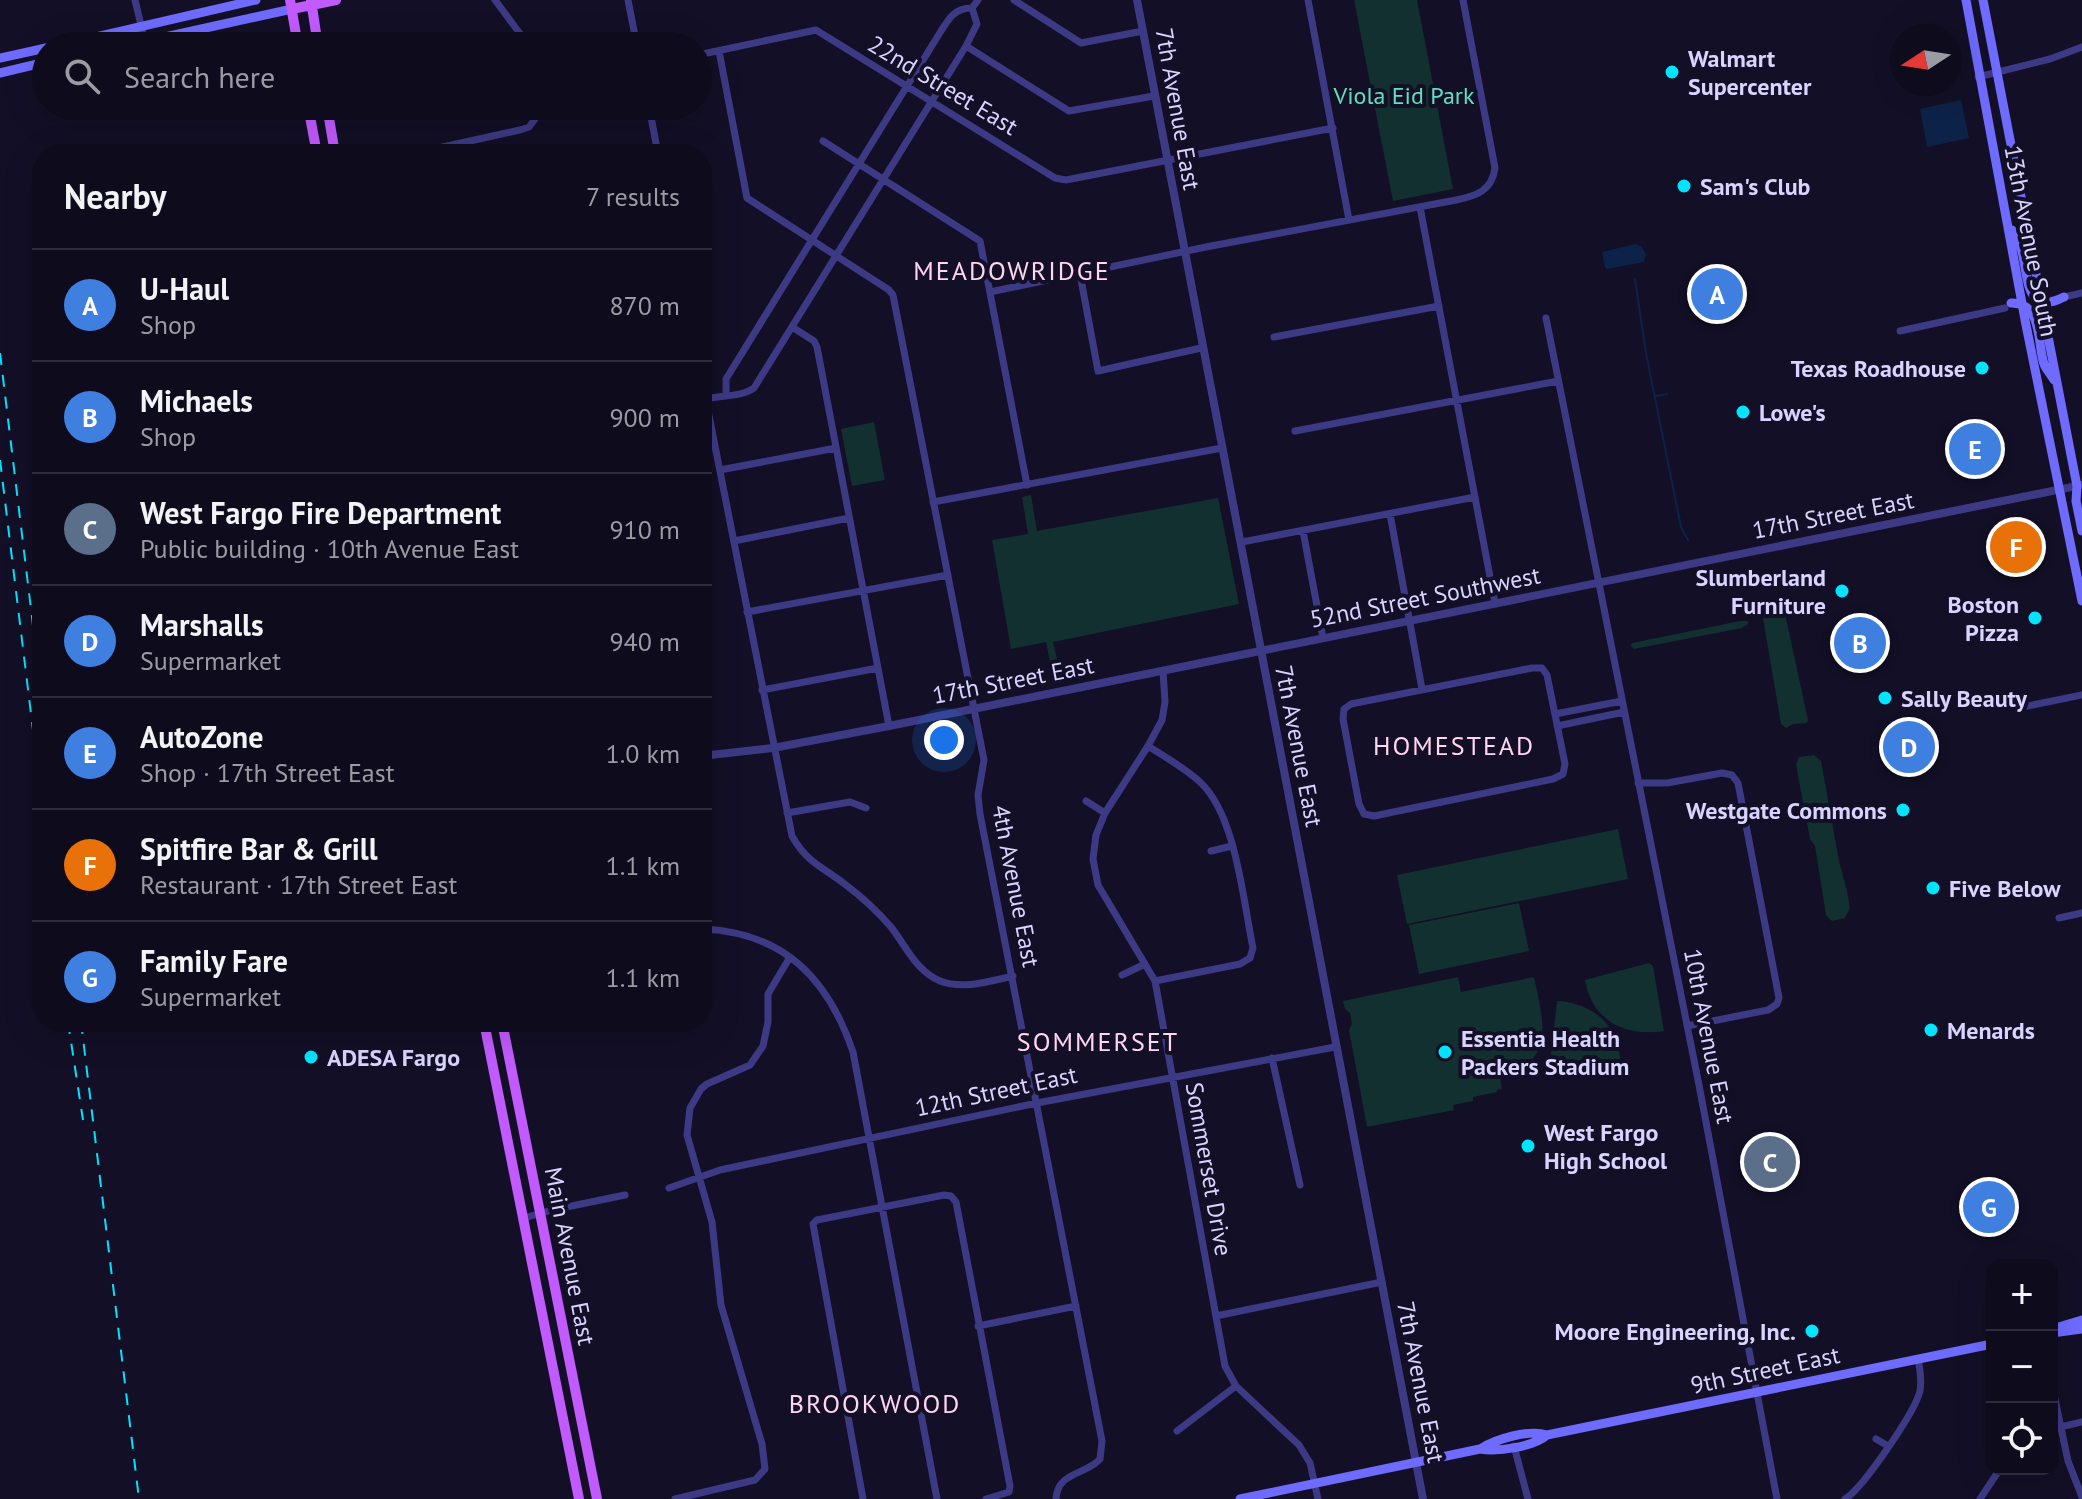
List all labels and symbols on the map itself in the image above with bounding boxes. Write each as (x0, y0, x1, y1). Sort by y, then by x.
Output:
north arrow (1890, 24, 1962, 96)
street label: 7th Avenue East (1149, 26, 1207, 192)
street label: 22nd Street East (862, 28, 1024, 142)
place label: Walmart Supercenter (1688, 43, 1812, 102)
marker: Walmart Supercenter (1663, 63, 1681, 81)
park label: Viola Eid Park (1333, 80, 1475, 111)
street label: 13th Avenue South (1997, 143, 2065, 339)
place label: Sam's Club (1700, 171, 1811, 202)
marker: Sam's Club (1675, 177, 1693, 195)
district label: MEADOWRIDGE (913, 254, 1111, 287)
pin: A (1691, 264, 1743, 324)
place label: Texas Roadhouse (1791, 353, 1966, 384)
marker: Texas Roadhouse (1973, 359, 1991, 377)
place label: Lowe's (1759, 397, 1826, 428)
marker: Lowe's (1734, 403, 1752, 421)
pin: E (1949, 419, 2001, 479)
street label: 17th Street East (1750, 484, 1916, 546)
pin: F (1990, 517, 2042, 577)
street label: 52nd Street Southwest (1307, 559, 1543, 635)
place label: Slumberland Furniture (1696, 562, 1826, 621)
marker: Slumberland Furniture (1833, 582, 1851, 600)
place label: Boston Pizza (1948, 589, 2019, 648)
marker: Boston Pizza (2026, 609, 2044, 627)
pin: B (1834, 613, 1886, 673)
street label: 17th Street East (930, 649, 1096, 711)
street label: 7th Avenue East (1268, 663, 1330, 829)
place label: Sally Beauty (1901, 683, 2027, 714)
marker: Sally Beauty (1876, 689, 1894, 707)
pin: D (1883, 717, 1935, 777)
your location (924, 720, 964, 760)
district label: HOMESTEAD (1373, 729, 1535, 762)
place label: Westgate Commons (1686, 795, 1887, 826)
marker: Westgate Commons (1894, 801, 1912, 819)
street label: 4th Avenue East (985, 802, 1047, 970)
place label: Five Below (1949, 873, 2061, 904)
marker: Five Below (1924, 879, 1942, 897)
street label: 10th Avenue East (1677, 946, 1741, 1126)
place label: Menards (1947, 1015, 2035, 1046)
marker: Menards (1922, 1021, 1940, 1039)
place label: Essentia Health Packers Stadium (1461, 1023, 1629, 1082)
district label: SOMMERSET (1017, 1025, 1179, 1058)
place label: ADESA Fargo (327, 1042, 460, 1073)
marker: Essentia Health Packers Stadium (1436, 1043, 1454, 1061)
marker: ADESA Fargo (302, 1048, 320, 1066)
street label: 12th Street East (912, 1059, 1080, 1123)
street label: Sommerset Drive (1178, 1080, 1240, 1258)
place label: West Fargo High School (1544, 1117, 1668, 1176)
pin: C (1744, 1132, 1796, 1192)
marker: West Fargo High School (1519, 1137, 1537, 1155)
street label: Main Avenue East (538, 1164, 602, 1348)
pin: G (1963, 1177, 2015, 1237)
street label: 7th Avenue East (1390, 1299, 1452, 1465)
place label: Moore Engineering, Inc. (1555, 1316, 1796, 1347)
marker: Moore Engineering, Inc. (1803, 1322, 1821, 1340)
street label: 9th Street East (1688, 1339, 1842, 1401)
district label: BROOKWOOD (789, 1387, 961, 1420)

